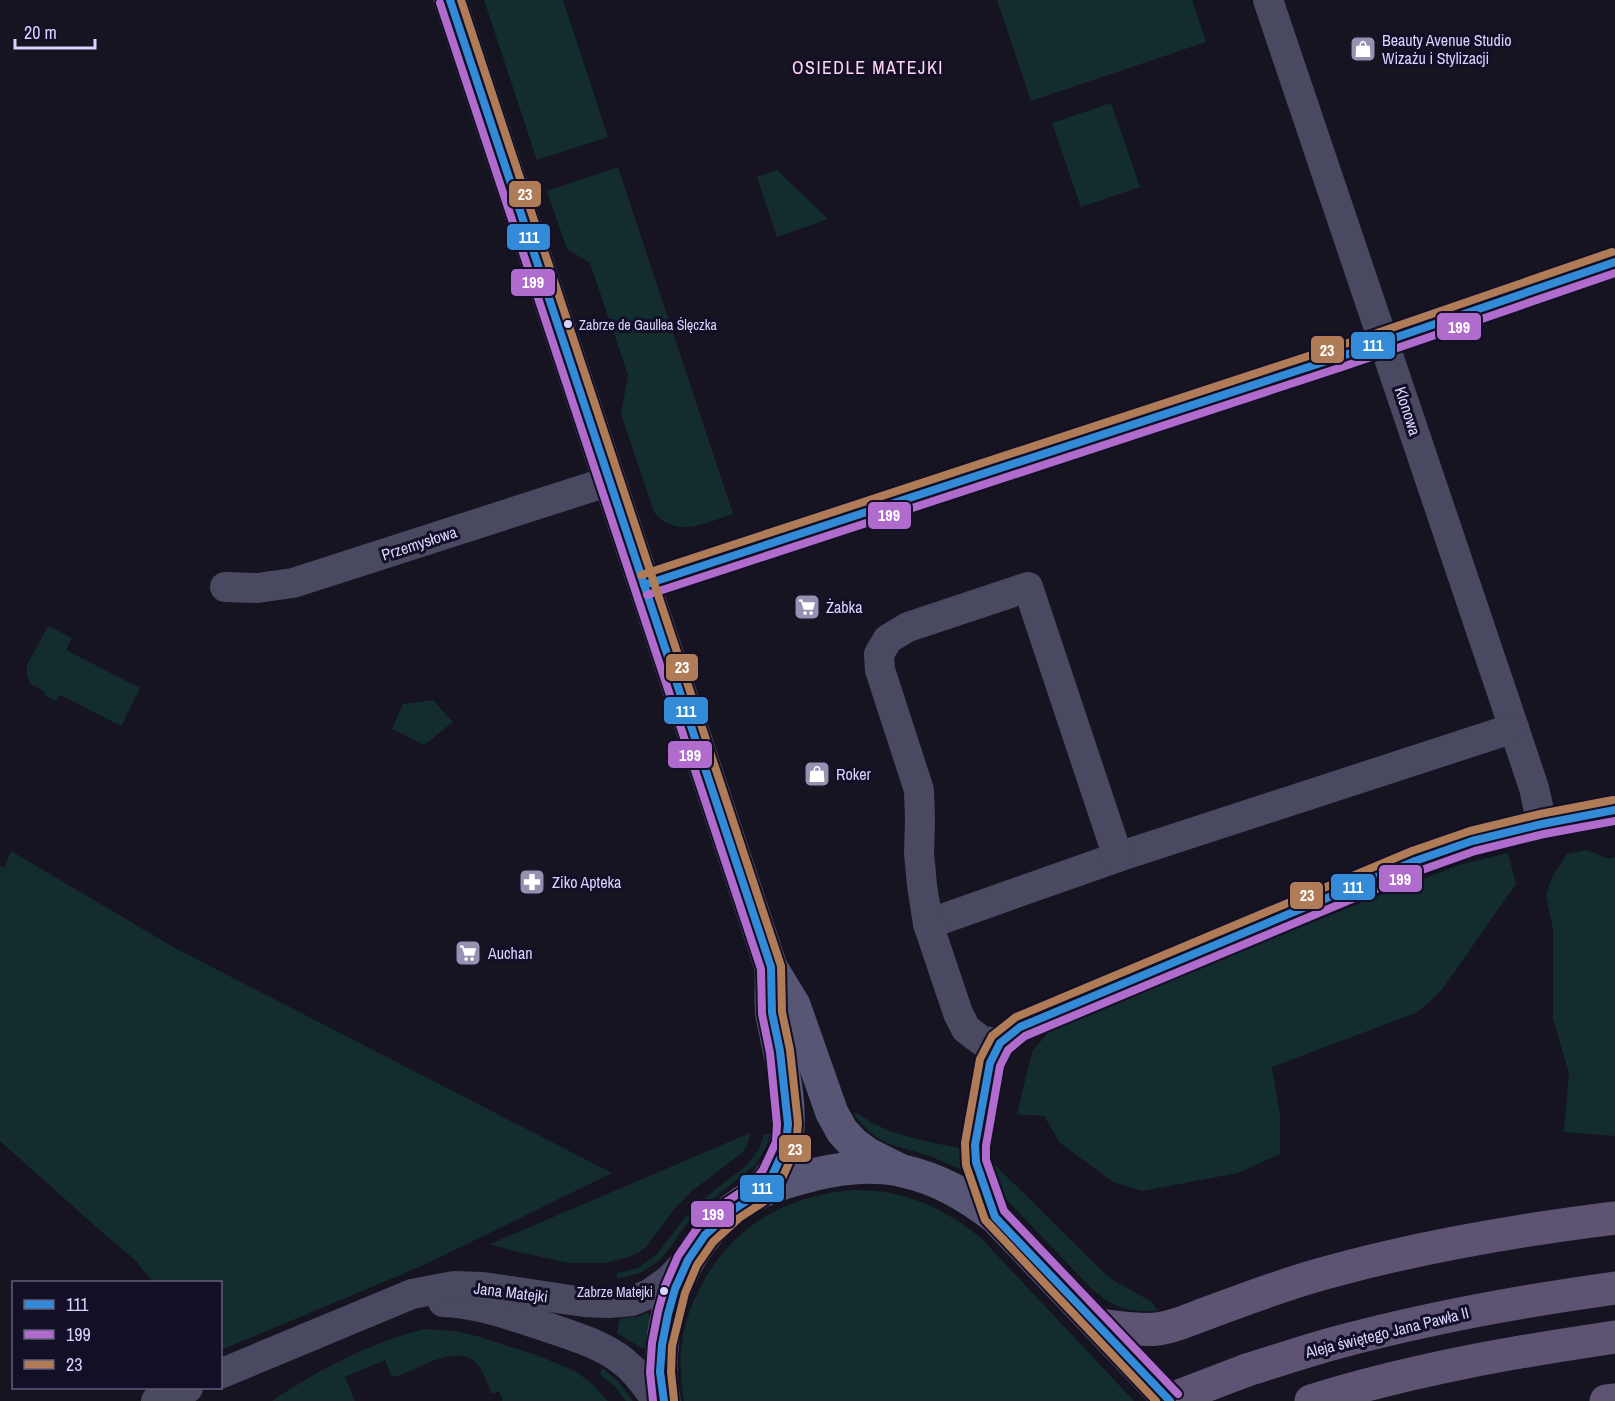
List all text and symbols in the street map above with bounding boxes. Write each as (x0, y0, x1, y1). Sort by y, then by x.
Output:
scale bar (15, 12, 94, 50)
text: 20 m (24, 20, 57, 45)
place label: Beauty Avenue Studio Wizażu i Stylizacji (1382, 29, 1512, 69)
shop icon: Beauty Avenue Studio Wizażu i Stylizacji (1348, 34, 1378, 64)
district label: OSIEDLE MATEJKI (792, 55, 944, 80)
line badge: 23 (508, 180, 542, 208)
text: 23 (518, 183, 532, 205)
line badge: 111 (506, 223, 551, 251)
text: 111 (519, 226, 540, 248)
line badge: 199 (510, 268, 556, 297)
text: 199 (522, 271, 544, 293)
line badge: 199 (1436, 312, 1482, 341)
place label: Zabrze de Gaullea Ślęczka (579, 316, 717, 334)
text: 199 (1448, 316, 1470, 338)
marker: Zabrze de Gaullea Ślęczka (562, 318, 574, 330)
line badge: 111 (1350, 331, 1396, 360)
text: 111 (1363, 334, 1384, 356)
line badge: 23 (1310, 335, 1345, 364)
text: 23 (1320, 339, 1334, 361)
street label: Klonowa (1390, 384, 1426, 439)
line badge: 199 (867, 501, 912, 530)
text: 199 (878, 504, 900, 526)
street label: Przemysłowa (379, 520, 460, 566)
supermarket icon: Żabka (792, 592, 822, 622)
place label: Żabka (826, 596, 863, 618)
line badge: 23 (665, 653, 699, 682)
text: 23 (675, 656, 689, 678)
line badge: 111 (663, 696, 709, 725)
text: 111 (676, 700, 697, 722)
line badge: 199 (667, 740, 713, 769)
text: 199 (679, 744, 701, 766)
shop icon: Roker (802, 759, 832, 789)
place label: Roker (836, 763, 872, 785)
line badge: 199 (1378, 864, 1423, 893)
pharmacy icon: Ziko Apteka (517, 867, 547, 897)
text: 199 (1389, 868, 1411, 890)
place label: Ziko Apteka (552, 871, 622, 893)
line badge: 111 (1330, 873, 1376, 901)
text: 111 (1343, 876, 1364, 898)
line badge: 23 (1289, 881, 1324, 910)
text: 23 (1300, 884, 1314, 906)
supermarket icon: Auchan (453, 938, 483, 968)
place label: Auchan (487, 942, 533, 964)
line badge: 23 (778, 1134, 812, 1163)
text: 23 (788, 1138, 802, 1160)
line badge: 111 (739, 1174, 785, 1203)
text: 111 (752, 1177, 773, 1199)
line badge: 199 (690, 1200, 735, 1228)
text: 199 (702, 1203, 724, 1225)
street label: Jana Matejki (473, 1277, 549, 1307)
legend (12, 1281, 222, 1389)
place label: Zabrze Matejki (577, 1283, 653, 1301)
marker: Zabrze Matejki (658, 1285, 670, 1297)
text: 111 (66, 1292, 89, 1317)
street label: Aleja świętego Jana Pawła II (1302, 1301, 1471, 1363)
text: 199 (66, 1322, 91, 1347)
text: 23 (66, 1352, 82, 1377)

